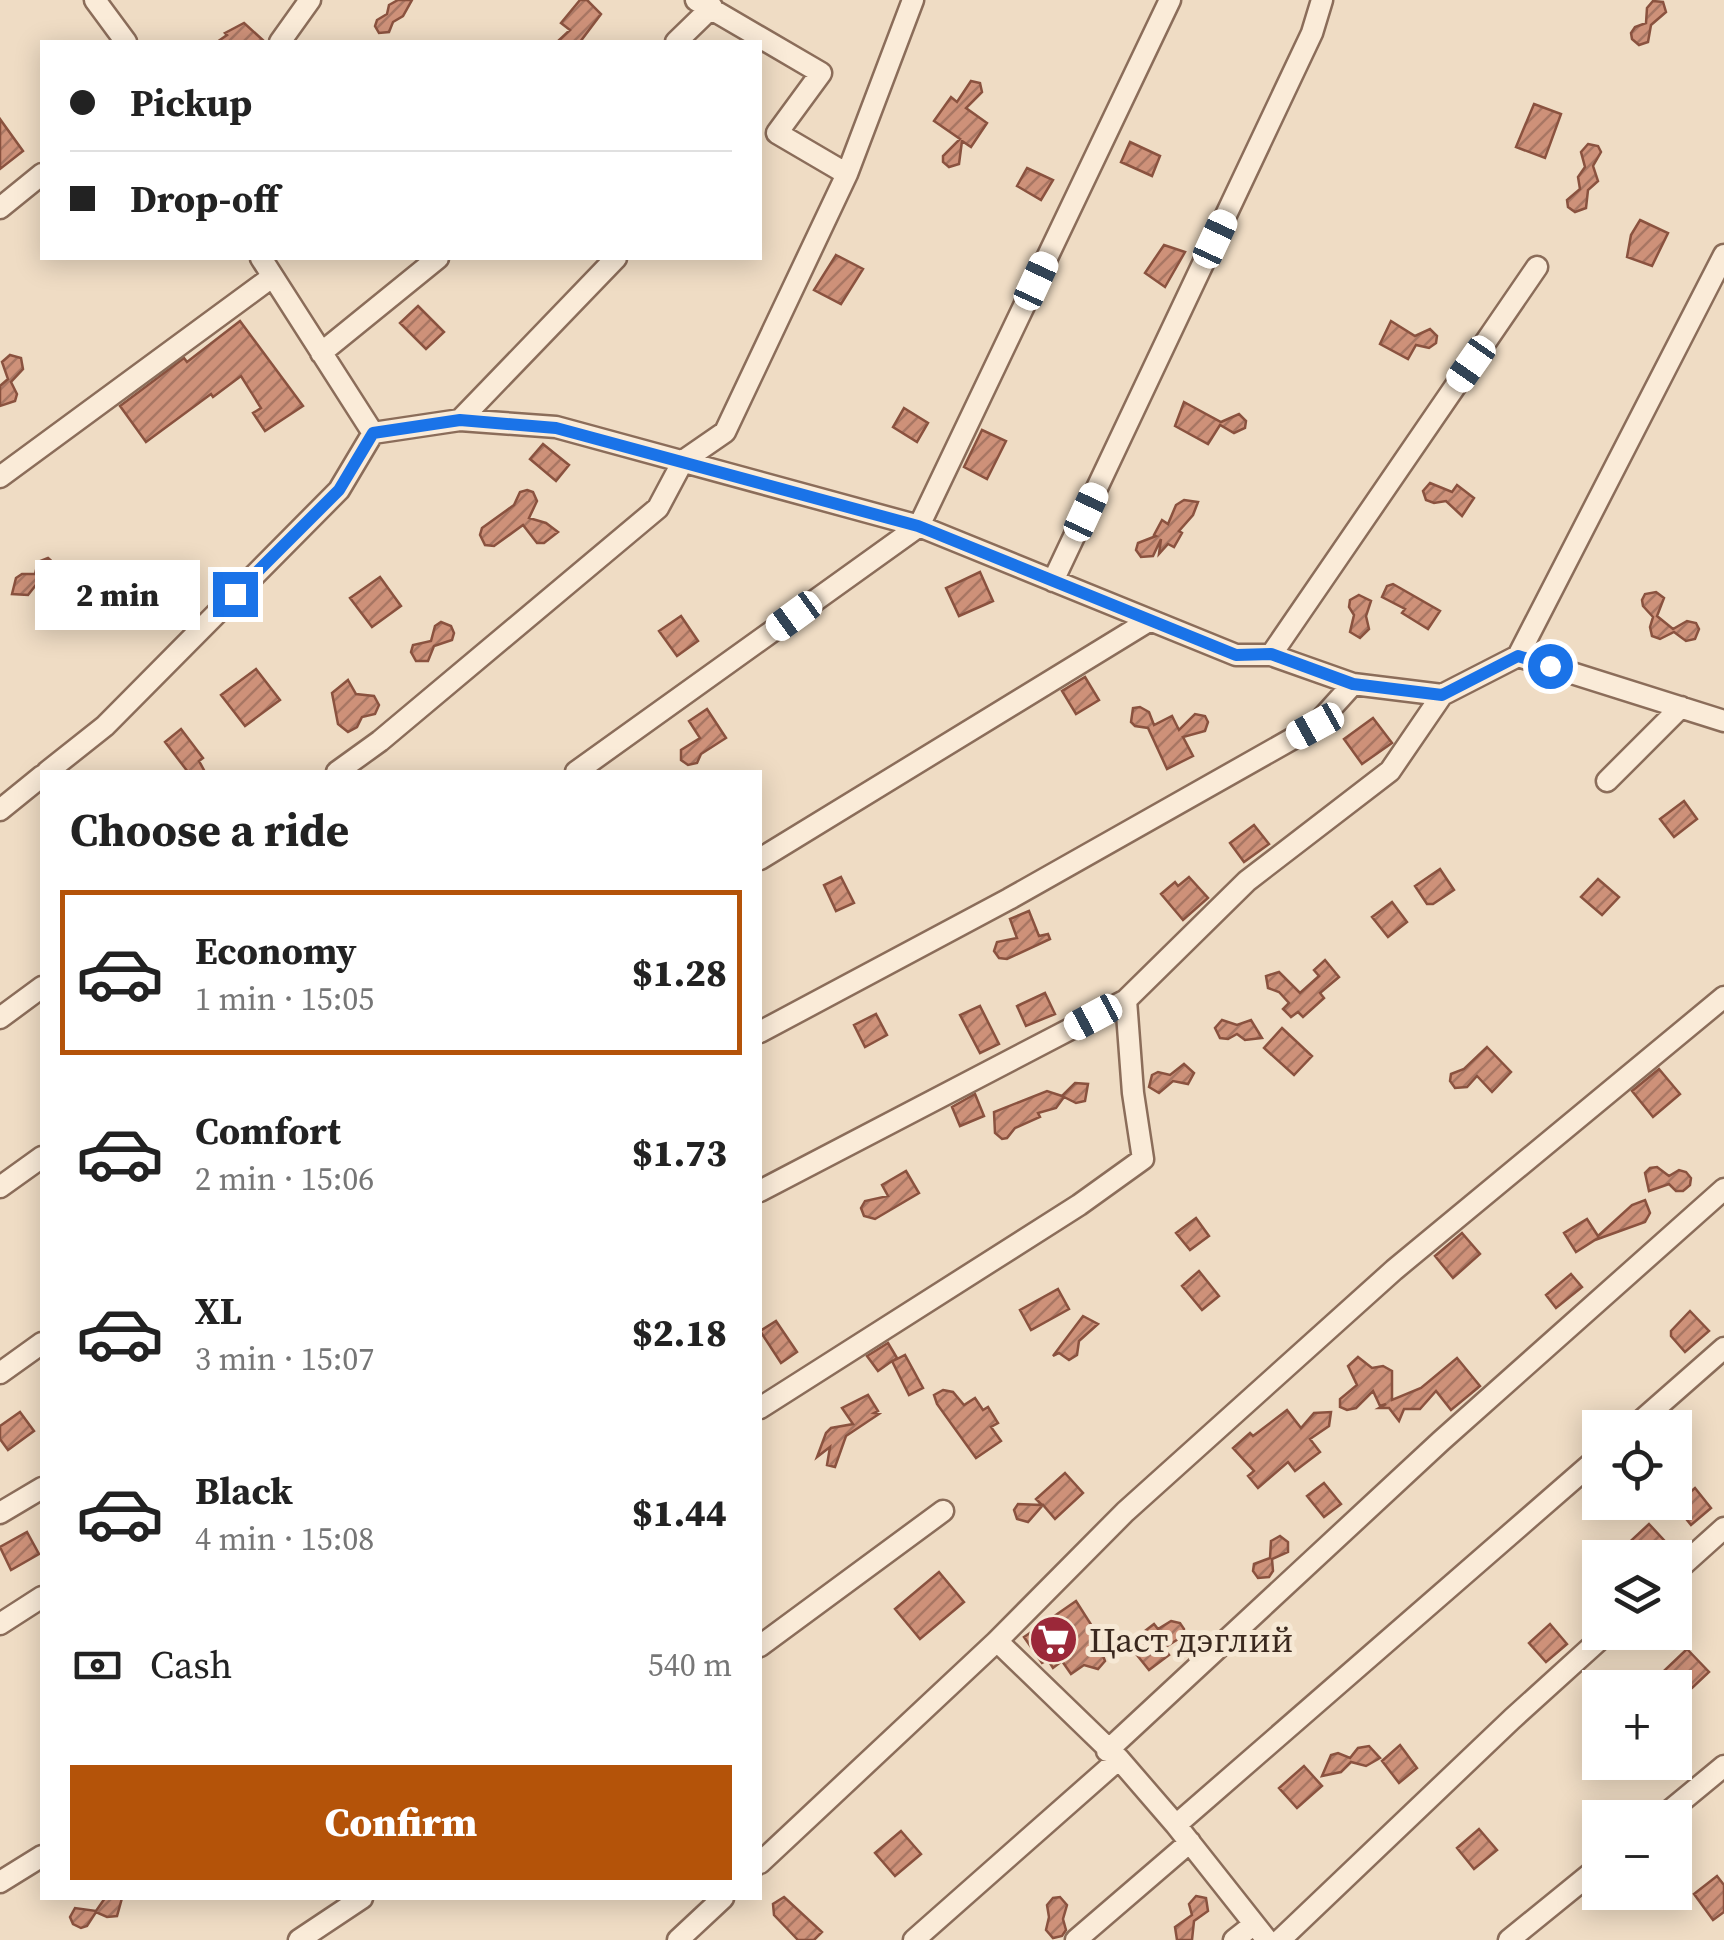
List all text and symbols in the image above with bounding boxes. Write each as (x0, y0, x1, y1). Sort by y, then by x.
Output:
text: Pickup (130, 77, 252, 129)
text: Drop-off (130, 173, 279, 225)
car (1189, 205, 1241, 273)
car (1010, 247, 1062, 315)
car (1442, 331, 1500, 397)
car (1060, 478, 1112, 546)
callout: 2 min (35, 559, 200, 629)
route end (213, 572, 258, 617)
text: 2 min (76, 573, 159, 617)
car (761, 586, 827, 646)
route start (1528, 644, 1573, 689)
car (1281, 698, 1349, 754)
text: Choose a ride (70, 799, 349, 861)
text: Economy (195, 925, 357, 977)
icon: car (75, 928, 165, 1018)
text: $1.28 (632, 947, 727, 999)
text: 1 min · 15:05 (195, 977, 374, 1021)
car (1059, 990, 1127, 1044)
text: Comfort (195, 1105, 341, 1157)
icon: car (75, 1108, 165, 1198)
text: $1.73 (632, 1127, 727, 1179)
text: 2 min · 15:06 (195, 1157, 374, 1201)
text: XL (195, 1285, 242, 1337)
icon: car (75, 1288, 165, 1378)
text: $2.18 (632, 1307, 727, 1359)
text: 3 min · 15:07 (195, 1337, 374, 1381)
map controls (1582, 1410, 1692, 1910)
button: locate (1582, 1410, 1692, 1520)
text: Black (195, 1465, 293, 1517)
icon: car (75, 1468, 165, 1558)
text: $1.44 (632, 1487, 727, 1539)
text: 4 min · 15:08 (195, 1517, 374, 1561)
button: layers (1582, 1540, 1692, 1650)
supermarket icon: Цаст дэглий (1028, 1614, 1080, 1666)
place label: Цаст дэглий (1089, 1616, 1293, 1664)
icon: cash (70, 1638, 125, 1693)
text: Cash (150, 1639, 232, 1691)
text: 540 m (648, 1643, 732, 1687)
button: + (1582, 1670, 1692, 1780)
button: Confirm (70, 1765, 732, 1880)
button: − (1582, 1800, 1692, 1910)

